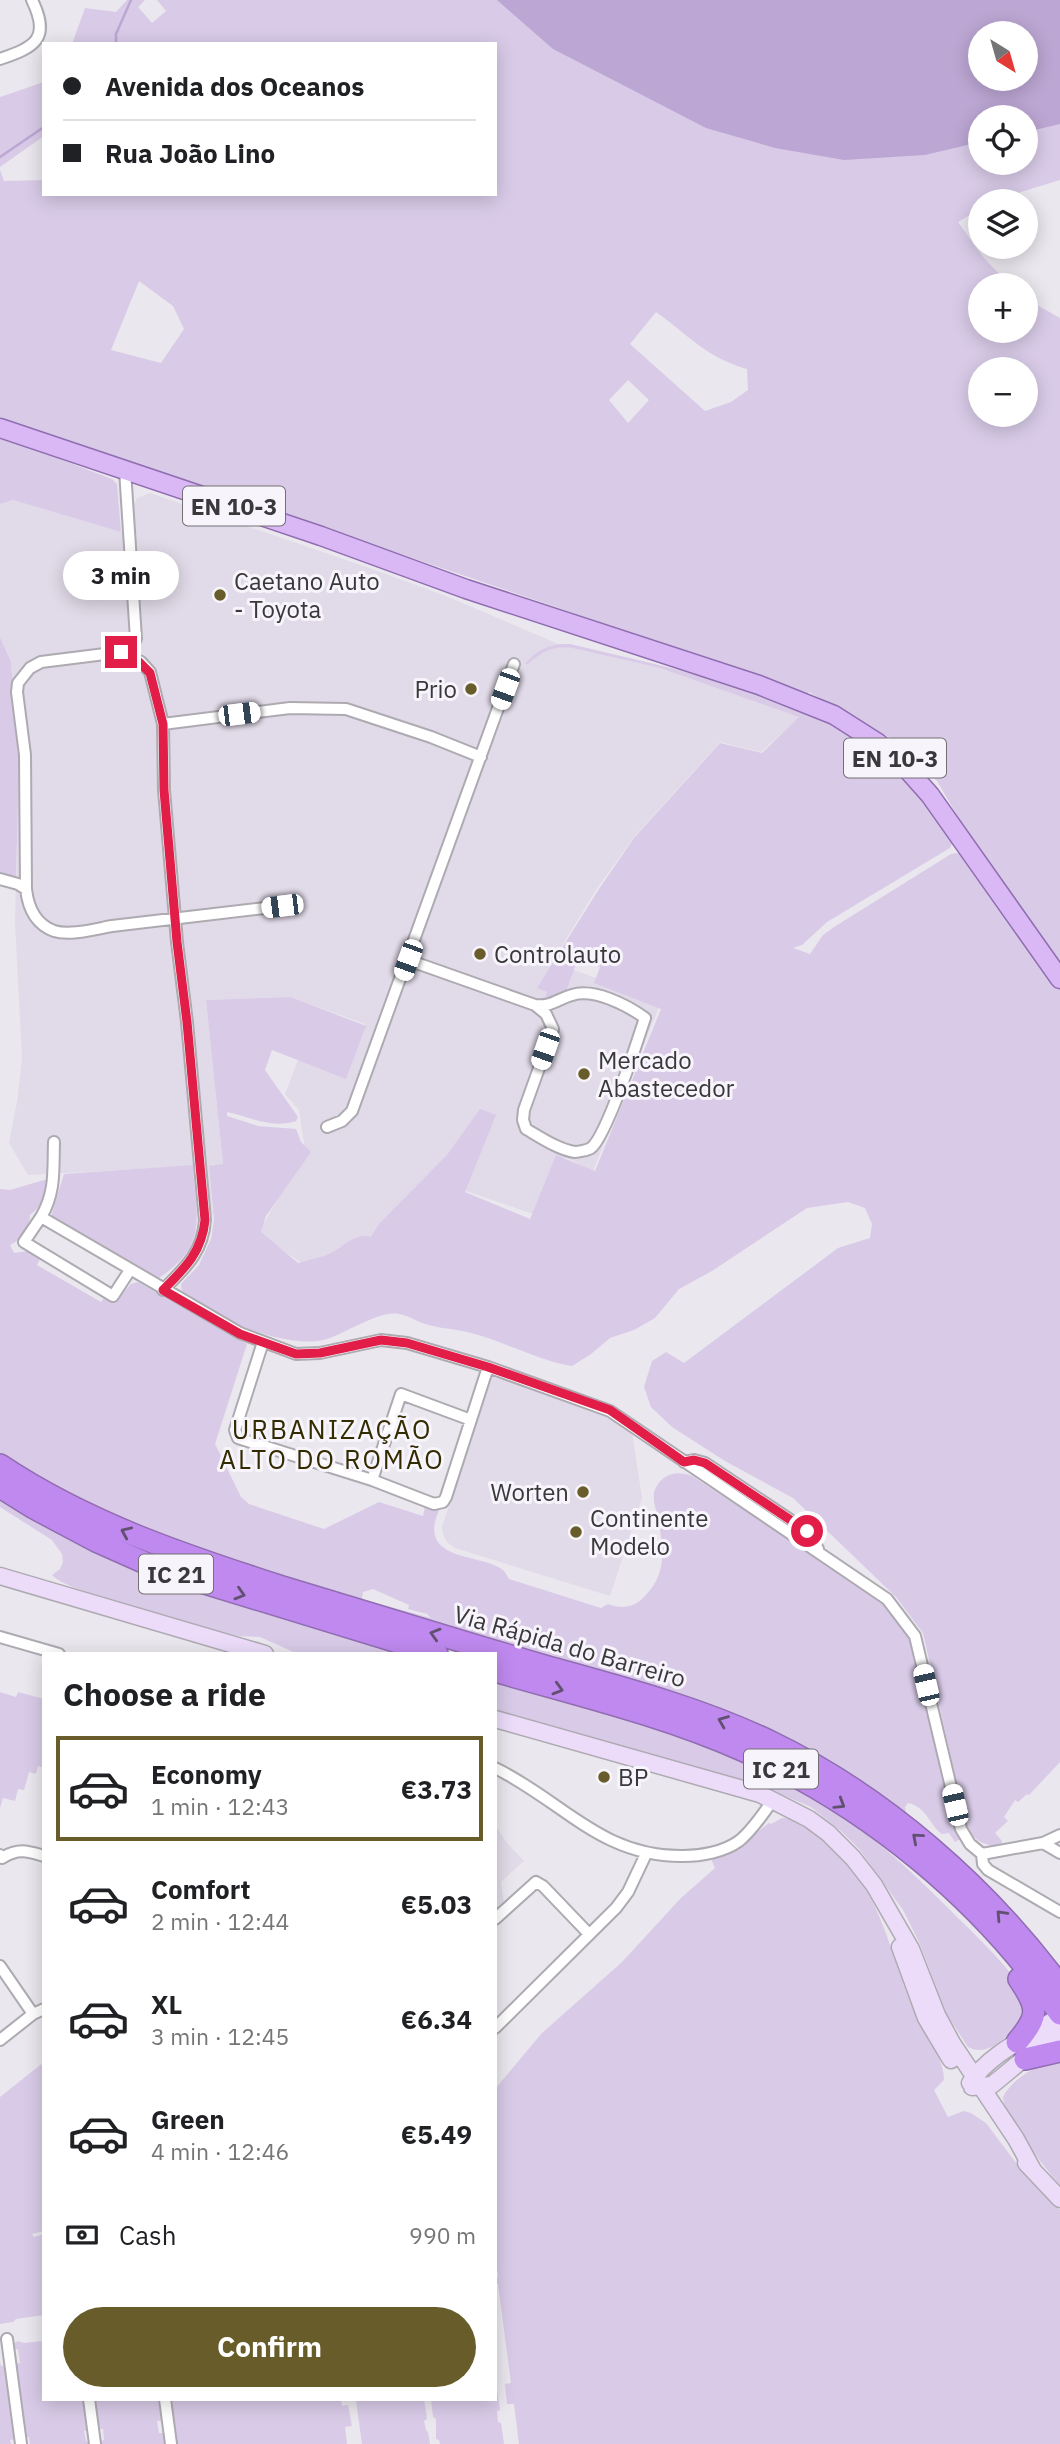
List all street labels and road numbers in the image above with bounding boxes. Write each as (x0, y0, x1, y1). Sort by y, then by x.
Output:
road number: EN 10-3 (183, 486, 285, 526)
road number: EN 10-3 (844, 738, 946, 778)
road number: IC 21 (139, 1554, 213, 1594)
street label: Via Rápida do Barreiro (450, 1598, 690, 1694)
road number: IC 21 (744, 1750, 818, 1788)

